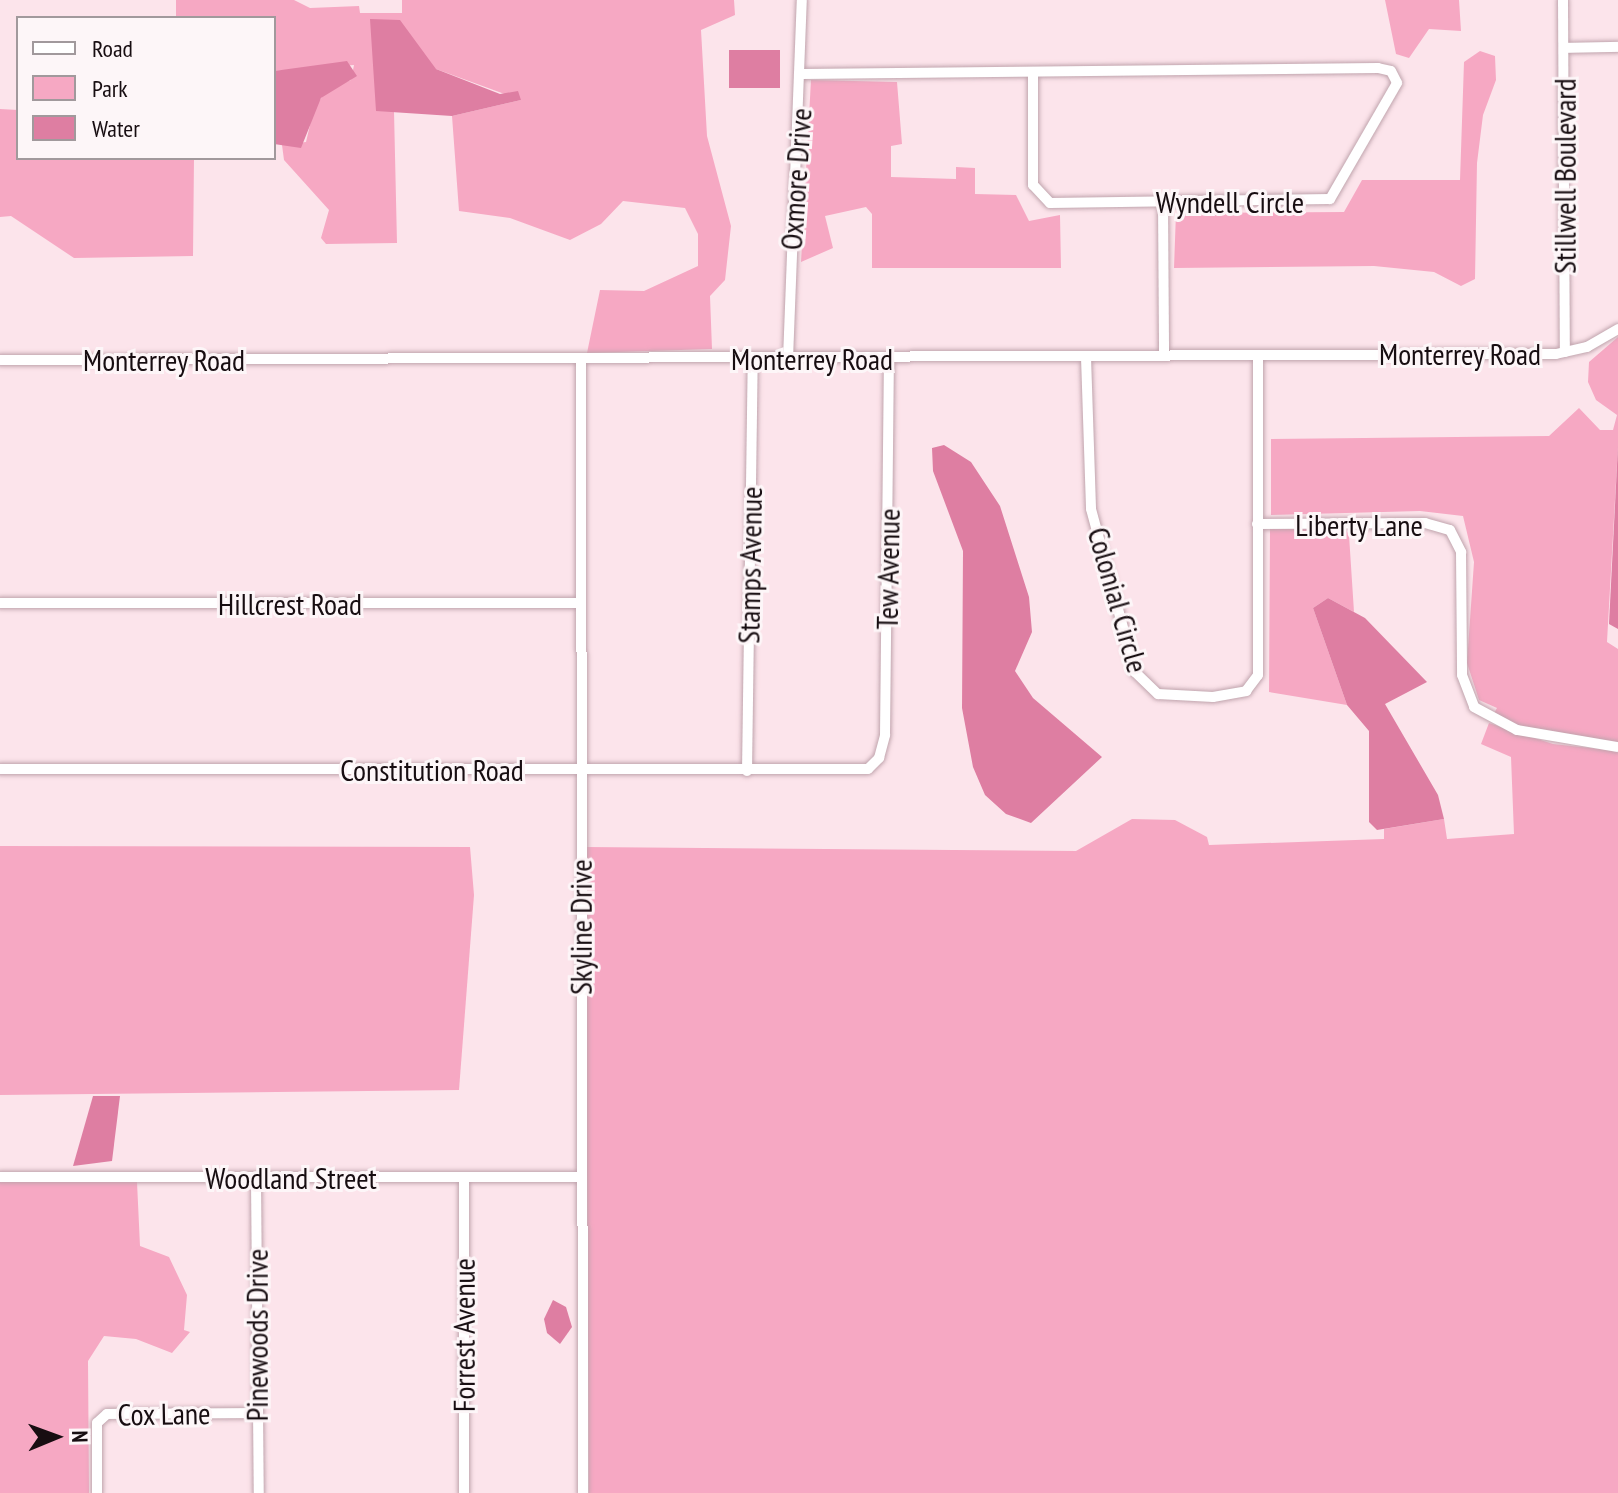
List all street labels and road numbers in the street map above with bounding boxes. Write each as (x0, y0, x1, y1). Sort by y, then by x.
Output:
street label: Stillwell Boulevard (1547, 78, 1583, 274)
street label: Oxmore Drive (773, 107, 819, 251)
street label: Wyndell Circle (1156, 184, 1304, 220)
street label: Monterrey Road (1379, 336, 1541, 372)
street label: Monterrey Road (731, 341, 893, 377)
street label: Monterrey Road (83, 342, 245, 378)
street label: Stamps Avenue (731, 486, 769, 644)
street label: Tew Avenue (869, 507, 907, 631)
street label: Liberty Lane (1295, 507, 1423, 543)
street label: Colonial Circle (1080, 523, 1156, 677)
street label: Hillcrest Road (218, 586, 362, 622)
street label: Constitution Road (340, 752, 524, 788)
street label: Skyline Drive (563, 859, 599, 995)
street label: Woodland Street (205, 1160, 377, 1196)
street label: Pinewoods Drive (239, 1249, 275, 1421)
street label: Forrest Avenue (446, 1258, 482, 1412)
street label: Cox Lane (117, 1395, 211, 1433)

